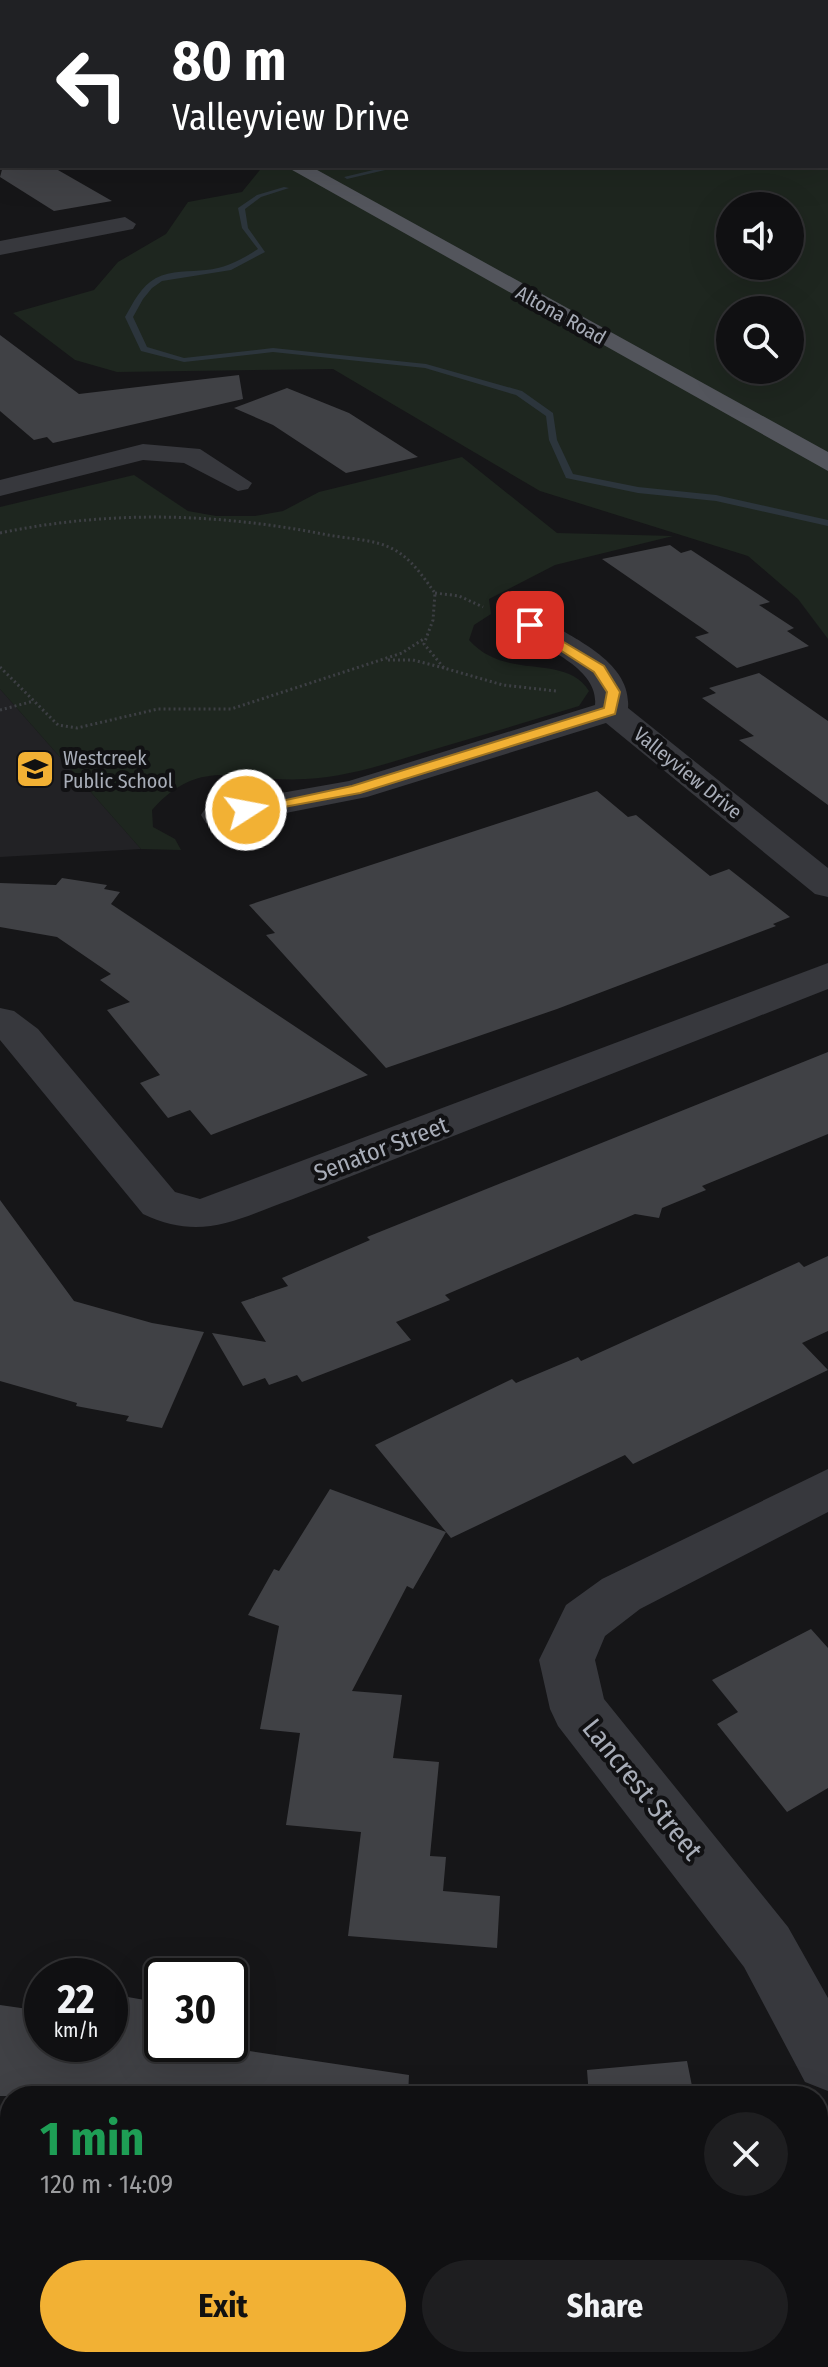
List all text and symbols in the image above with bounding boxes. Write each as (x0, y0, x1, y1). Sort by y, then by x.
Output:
text: 80 m (172, 28, 287, 95)
icon: left (40, 32, 144, 136)
text: Valleyview Drive (172, 96, 410, 140)
map controls (716, 192, 804, 384)
button: sound (716, 192, 804, 280)
street label: Altona Road (512, 280, 610, 350)
button: search (716, 296, 804, 384)
pin (496, 591, 564, 659)
icon: arrive (508, 603, 552, 647)
street label: Valleyview Drive (629, 722, 747, 824)
place label: Westcreek Public School (63, 746, 173, 793)
school or university icon: Westcreek Public School (14, 748, 56, 790)
position arrow (204, 768, 288, 852)
street label: Senator Street (310, 1111, 452, 1187)
street label: Lancrest Street (576, 1712, 710, 1867)
speed limit sign: 30 (144, 1958, 248, 2062)
text: 22 (57, 1976, 95, 2024)
text: km/h (54, 2018, 98, 2042)
text: 1 min (40, 2110, 145, 2168)
button: close (704, 2112, 788, 2196)
text: 120 m · 14:09 (40, 2169, 173, 2200)
button: Exit (40, 2260, 406, 2352)
button: Share (422, 2260, 788, 2352)

